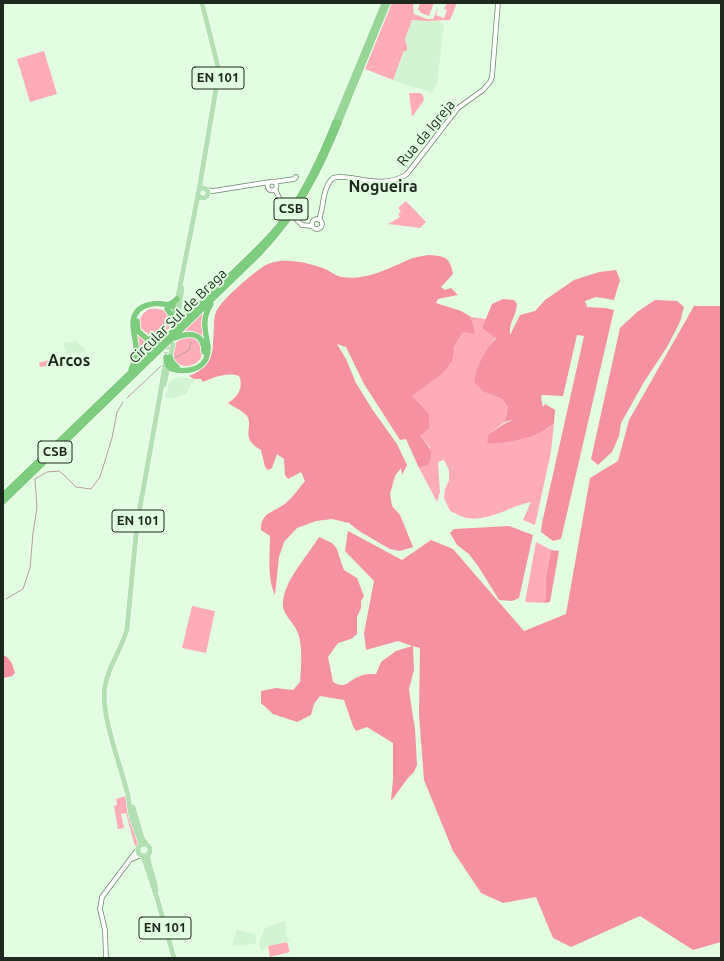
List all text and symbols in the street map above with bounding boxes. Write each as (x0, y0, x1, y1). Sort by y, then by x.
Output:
road number: EN 101 (192, 67, 244, 89)
street label: Rua da Igreja (394, 97, 458, 169)
district label: Nogueira (348, 177, 418, 197)
road number: CSB (274, 198, 308, 220)
street label: Circular Sul de Braga (126, 265, 230, 367)
district label: Arcos (48, 351, 90, 371)
road number: CSB (38, 441, 72, 463)
road number: EN 101 (112, 510, 164, 532)
road number: EN 101 (139, 917, 191, 939)

